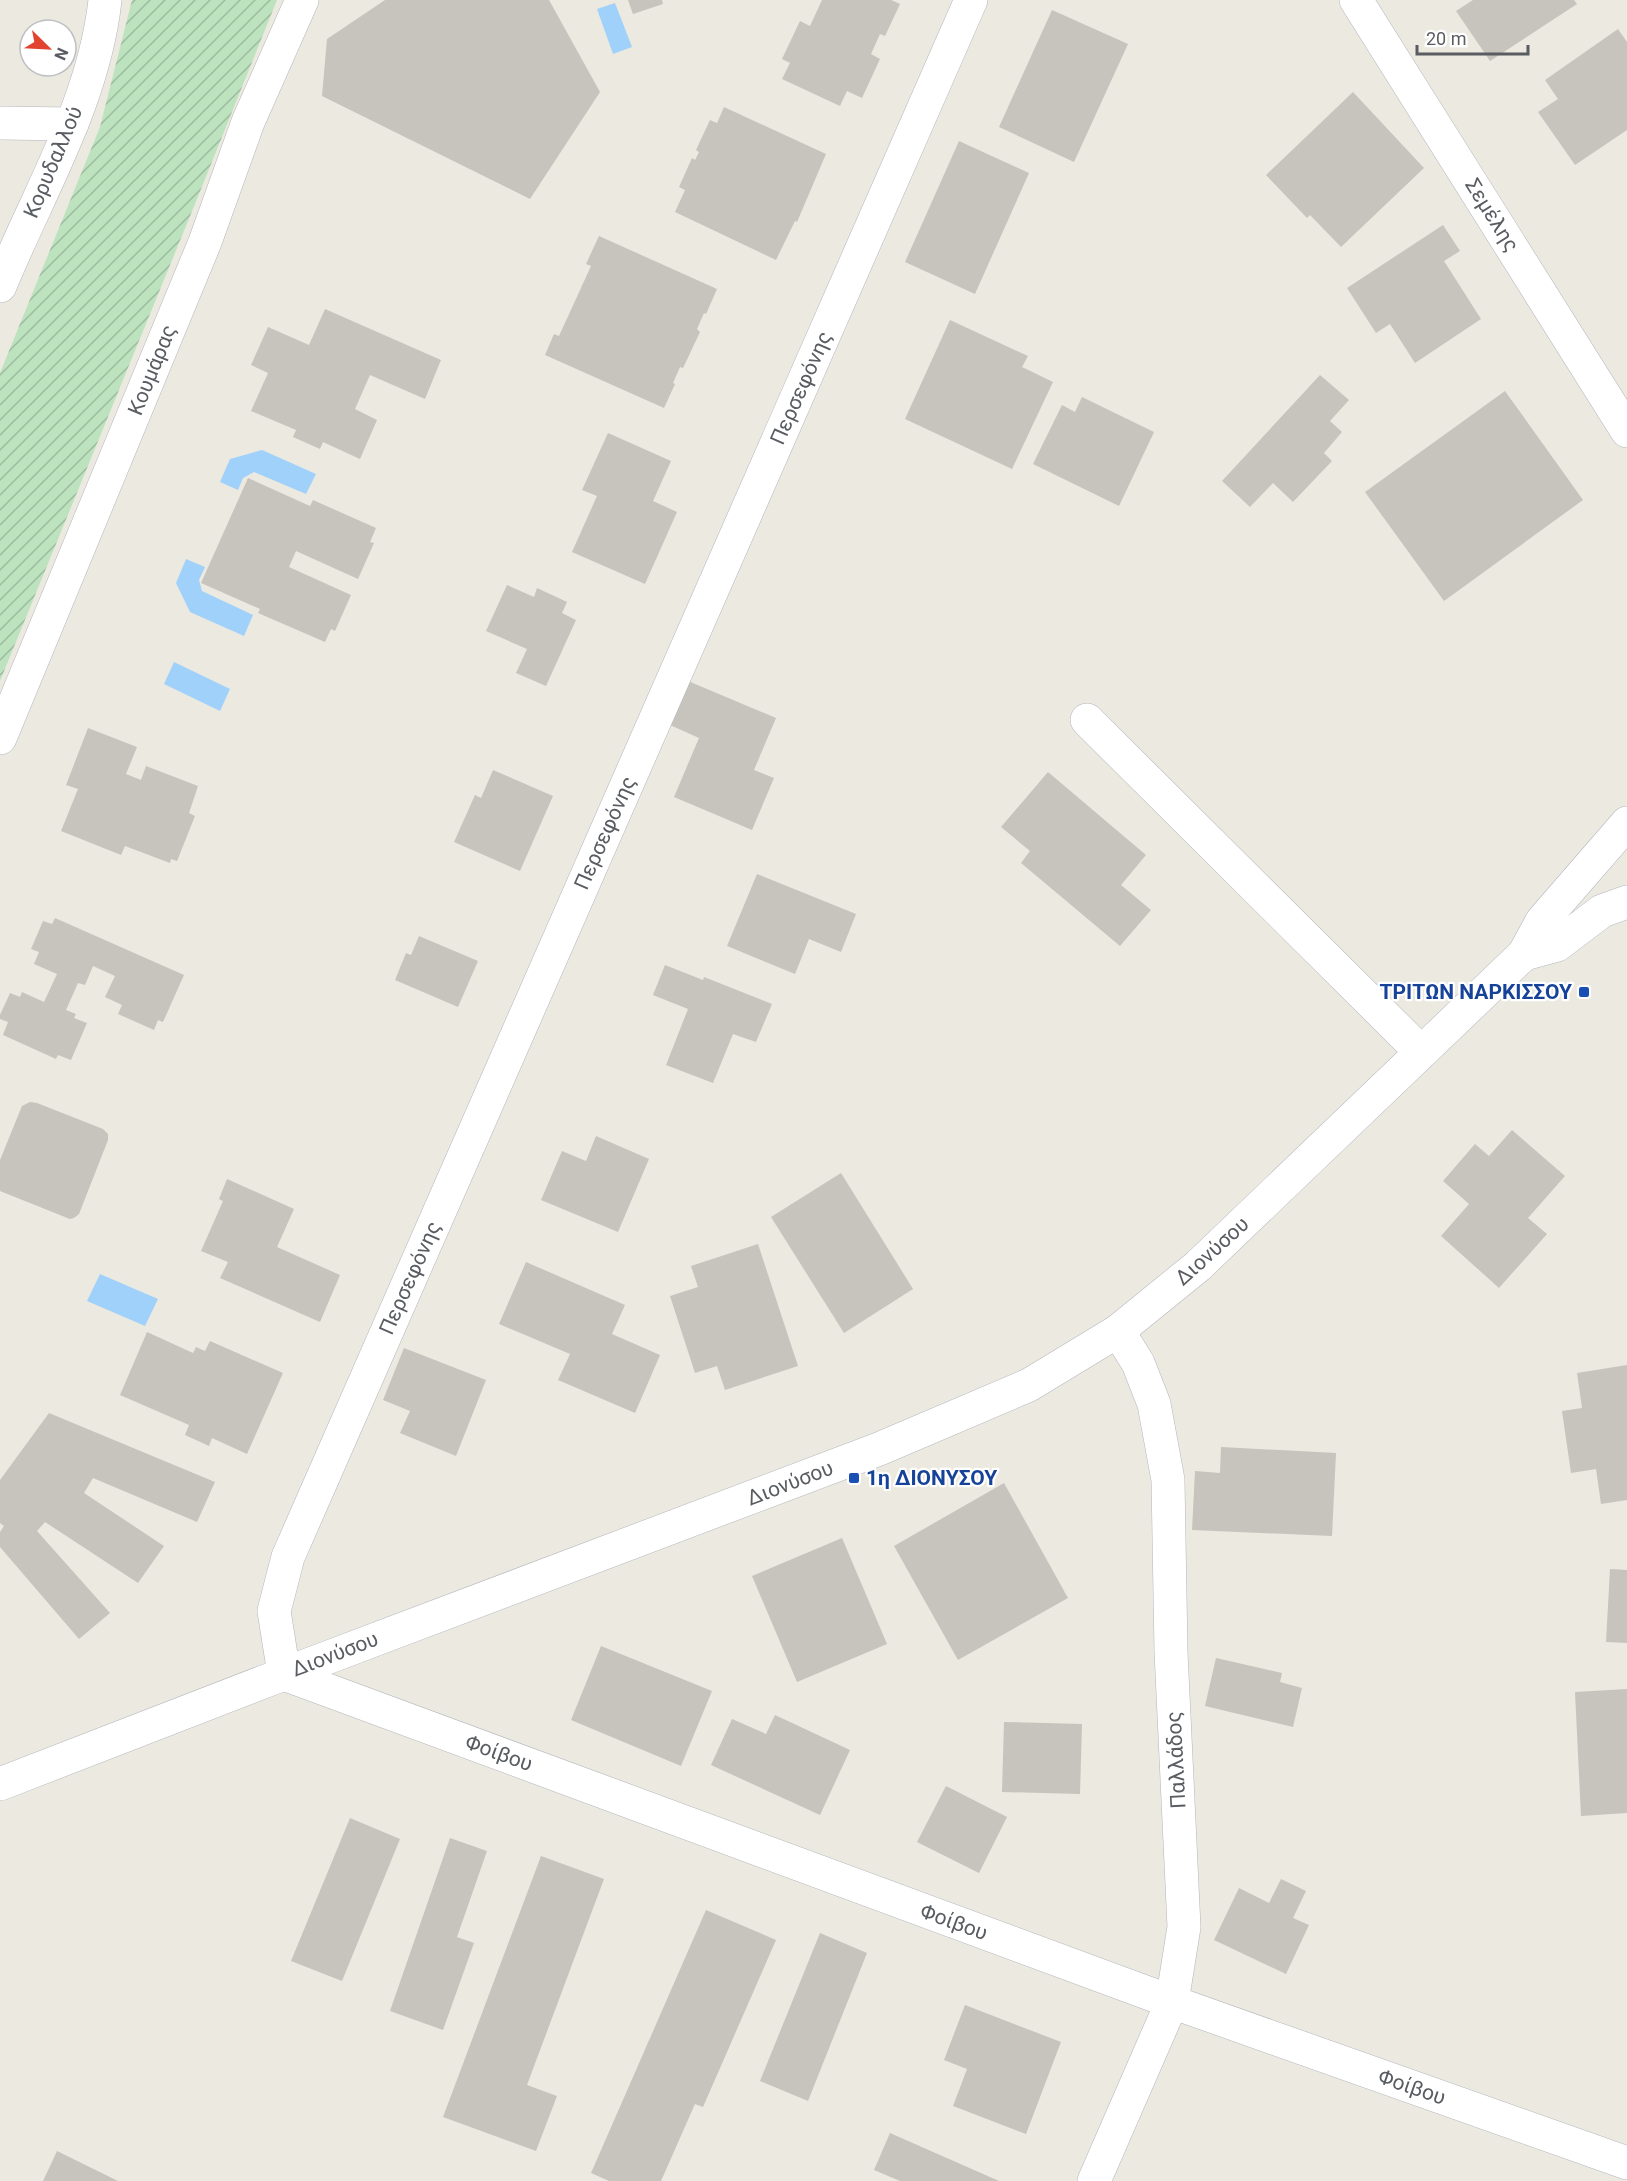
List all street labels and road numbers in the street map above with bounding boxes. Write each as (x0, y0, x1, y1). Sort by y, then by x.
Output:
street label: Κορυδαλλού (19, 103, 87, 221)
street label: Σεμέλης (1460, 174, 1524, 256)
street label: Κουμάρας (123, 321, 181, 419)
street label: Περσεφόνης (765, 328, 837, 448)
street label: Περσεφόνης (569, 773, 641, 893)
street label: Διονύσου (1170, 1212, 1254, 1290)
street label: Περσεφόνης (374, 1218, 446, 1338)
street label: Διονύσου (743, 1456, 837, 1510)
street label: Διονύσου (288, 1627, 382, 1681)
street label: Παλλάδος (1161, 1711, 1191, 1809)
street label: Φοίβου (462, 1730, 536, 1776)
street label: Φοίβου (917, 1899, 991, 1945)
street label: Φοίβου (1375, 2064, 1449, 2110)

